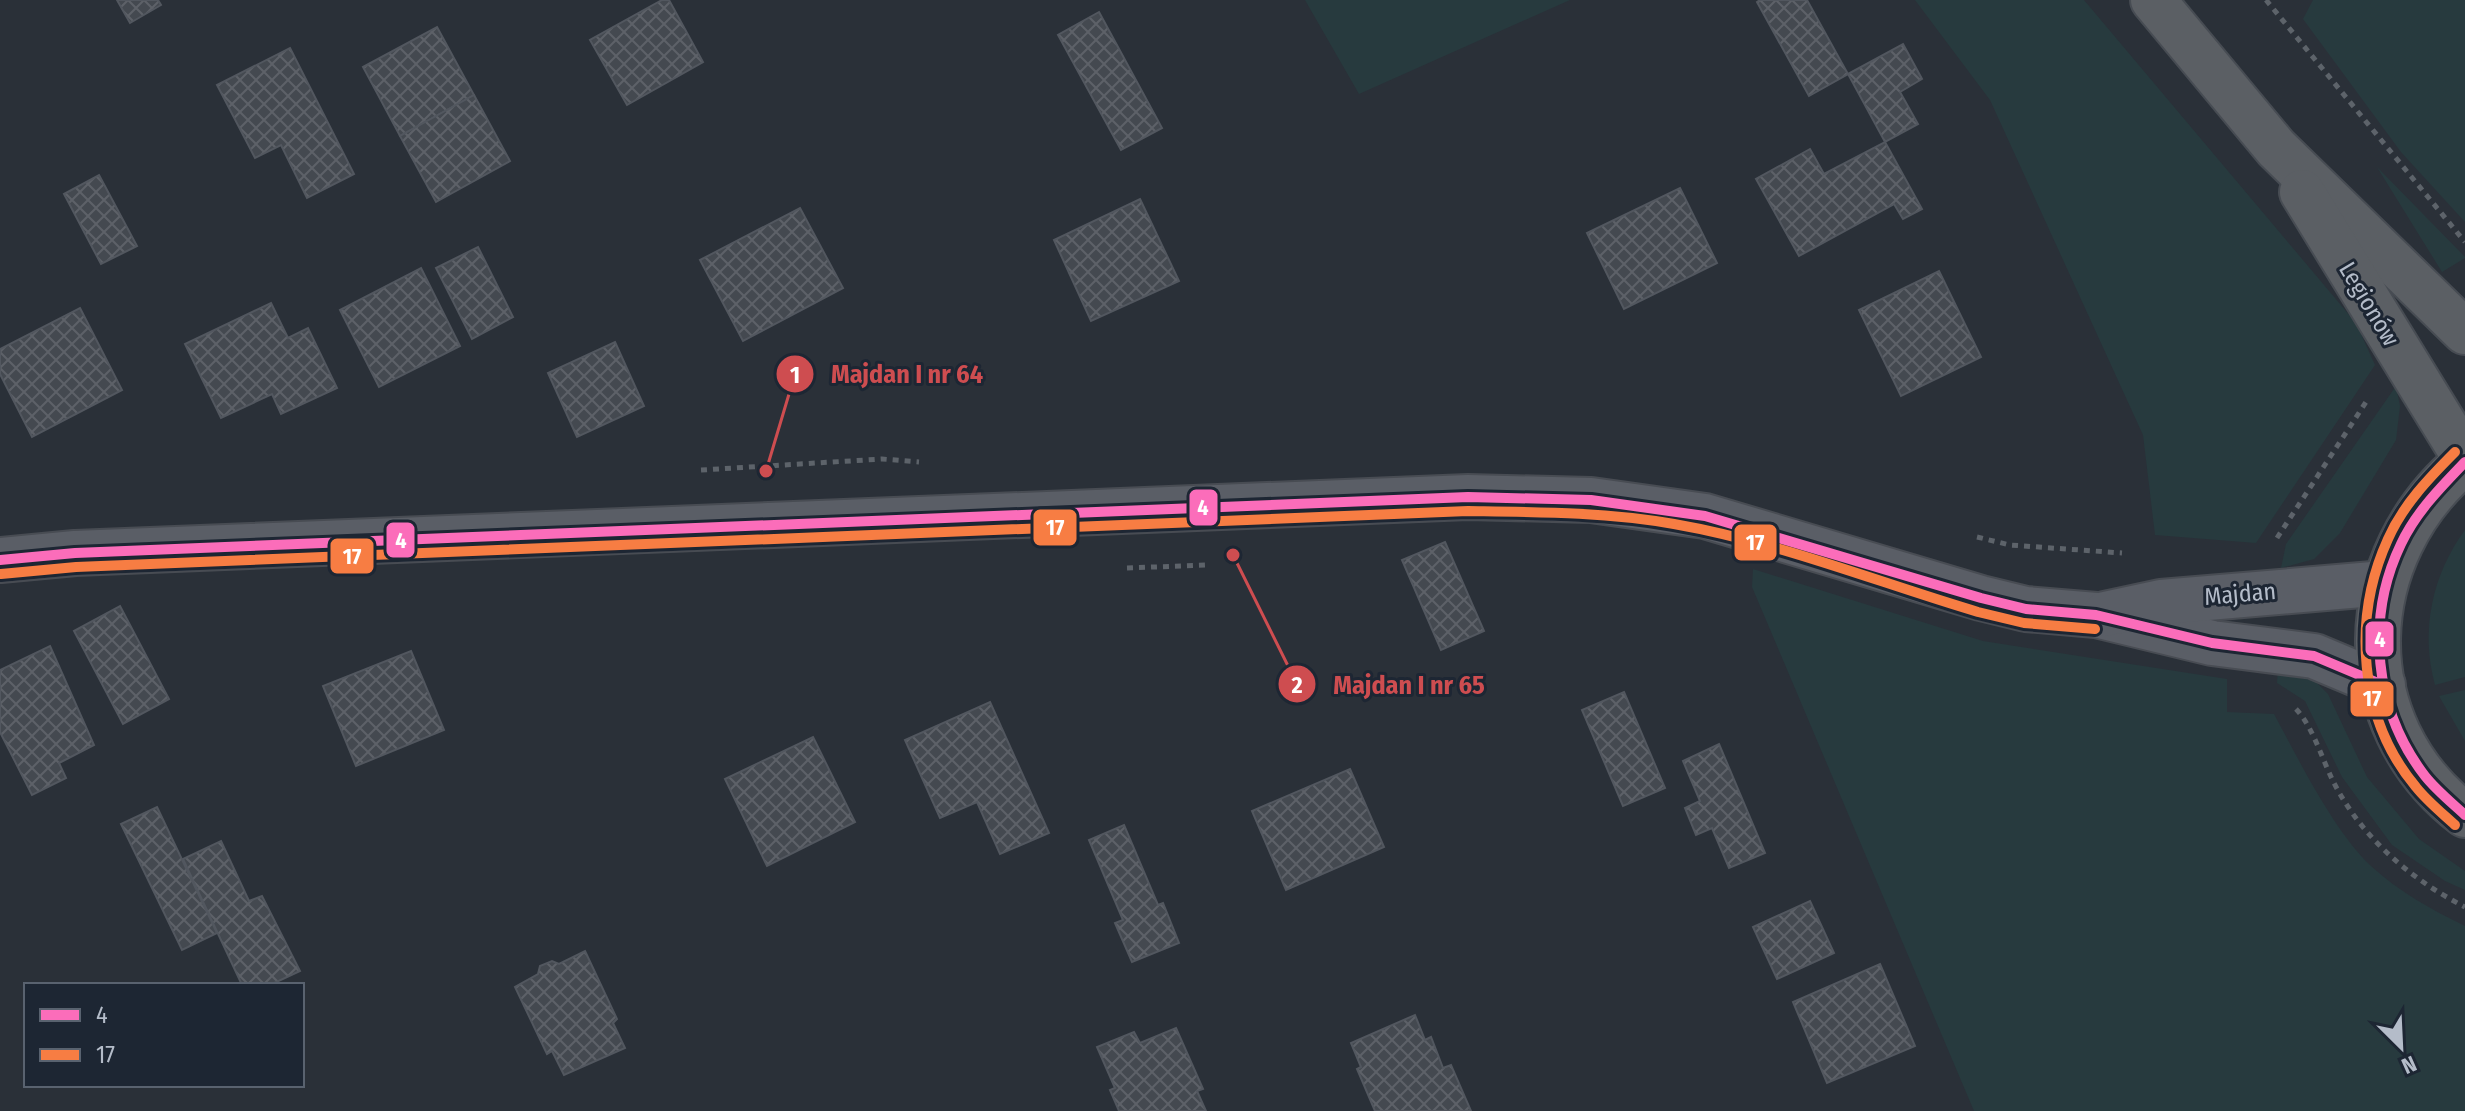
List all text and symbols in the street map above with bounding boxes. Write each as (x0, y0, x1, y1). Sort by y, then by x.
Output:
street label: Legionów (2333, 257, 2405, 351)
callout: Majdan I nr 64 (775, 349, 999, 399)
text: Majdan I nr 64 (831, 359, 983, 390)
text: 1 (790, 361, 800, 389)
line badge: 4 (1188, 488, 1219, 527)
text: 4 (1197, 494, 1209, 521)
line badge: 17 (1032, 508, 1078, 547)
text: 17 (1046, 514, 1065, 541)
line badge: 4 (385, 521, 416, 559)
line badge: 17 (1733, 523, 1778, 562)
text: 4 (395, 527, 407, 554)
text: 17 (1746, 529, 1765, 556)
line badge: 17 (329, 537, 375, 575)
text: 17 (343, 543, 362, 570)
street label: Majdan (2203, 577, 2277, 611)
line badge: 4 (2364, 620, 2395, 658)
text: 4 (2374, 626, 2386, 653)
callout: Majdan I nr 65 (1277, 659, 1501, 709)
text: Majdan I nr 65 (1333, 670, 1485, 701)
text: 2 (1290, 671, 1303, 699)
line badge: 17 (2349, 680, 2395, 718)
text: 17 (2363, 685, 2382, 712)
legend (24, 983, 304, 1087)
text: 4 (96, 1001, 108, 1029)
north arrow (2361, 1007, 2441, 1087)
text: 17 (96, 1041, 115, 1069)
text: N (2397, 1050, 2420, 1080)

